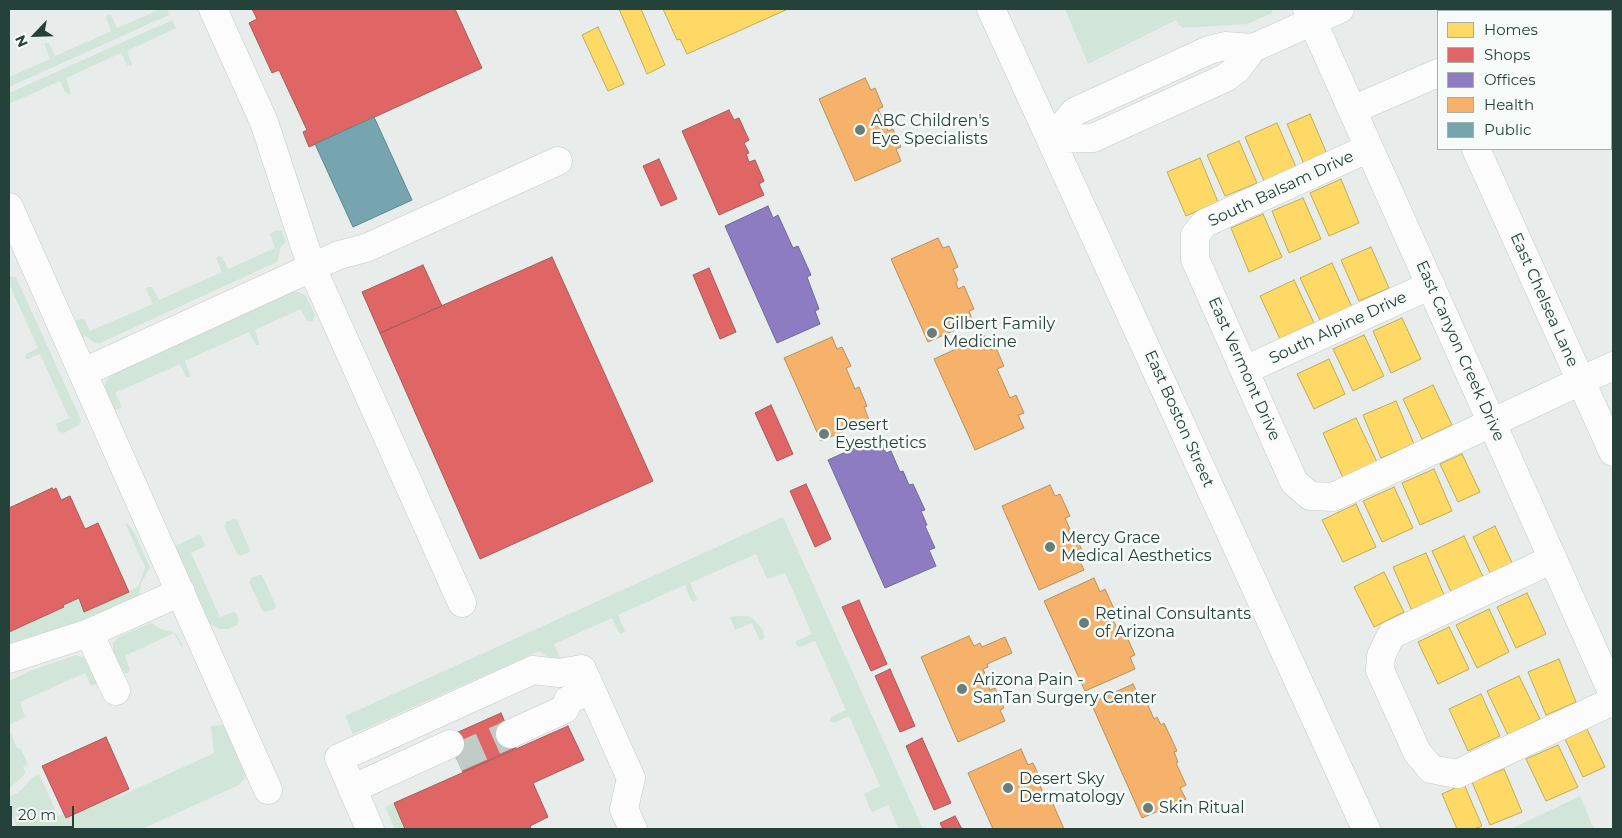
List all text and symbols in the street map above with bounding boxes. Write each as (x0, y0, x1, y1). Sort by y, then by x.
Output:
north arrow (10, 10, 60, 60)
legend (1437, 10, 1612, 150)
text: Homes (1484, 20, 1538, 39)
text: N (11, 32, 32, 50)
text: Shops (1484, 45, 1530, 64)
text: Offices (1484, 70, 1536, 89)
text: Health (1484, 95, 1534, 114)
place label: ABC Children's Eye Specialists (871, 111, 989, 149)
text: Public (1484, 120, 1532, 139)
marker: ABC Children's Eye Specialists (853, 123, 867, 137)
street label: South Balsam Drive (1205, 147, 1357, 231)
street label: East Chelsea Lane (1506, 230, 1582, 370)
street label: East Canyon Creek Drive (1411, 258, 1509, 444)
street label: South Alpine Drive (1266, 288, 1410, 368)
street label: East Vermont Drive (1204, 294, 1284, 444)
place label: Gilbert Family Medicine (943, 314, 1055, 352)
marker: Gilbert Family Medicine (925, 326, 939, 340)
street label: East Boston Street (1140, 347, 1218, 491)
place label: Desert Eyesthetics (835, 415, 926, 453)
marker: Desert Eyesthetics (817, 427, 831, 441)
place label: Mercy Grace Medical Aesthetics (1061, 528, 1211, 566)
marker: Mercy Grace Medical Aesthetics (1043, 540, 1057, 554)
place label: Retinal Consultants of Arizona (1095, 604, 1251, 642)
marker: Retinal Consultants of Arizona (1077, 616, 1091, 630)
place label: Arizona Pain - SanTan Surgery Center (973, 670, 1157, 708)
marker: Arizona Pain - SanTan Surgery Center (955, 682, 969, 696)
place label: Desert Sky Dermatology (1019, 769, 1125, 807)
marker: Desert Sky Dermatology (1001, 781, 1015, 795)
scale bar (12, 796, 76, 828)
place label: Skin Ritual (1159, 798, 1244, 818)
marker: Skin Ritual (1141, 801, 1155, 815)
text: 20 m (18, 805, 56, 824)

